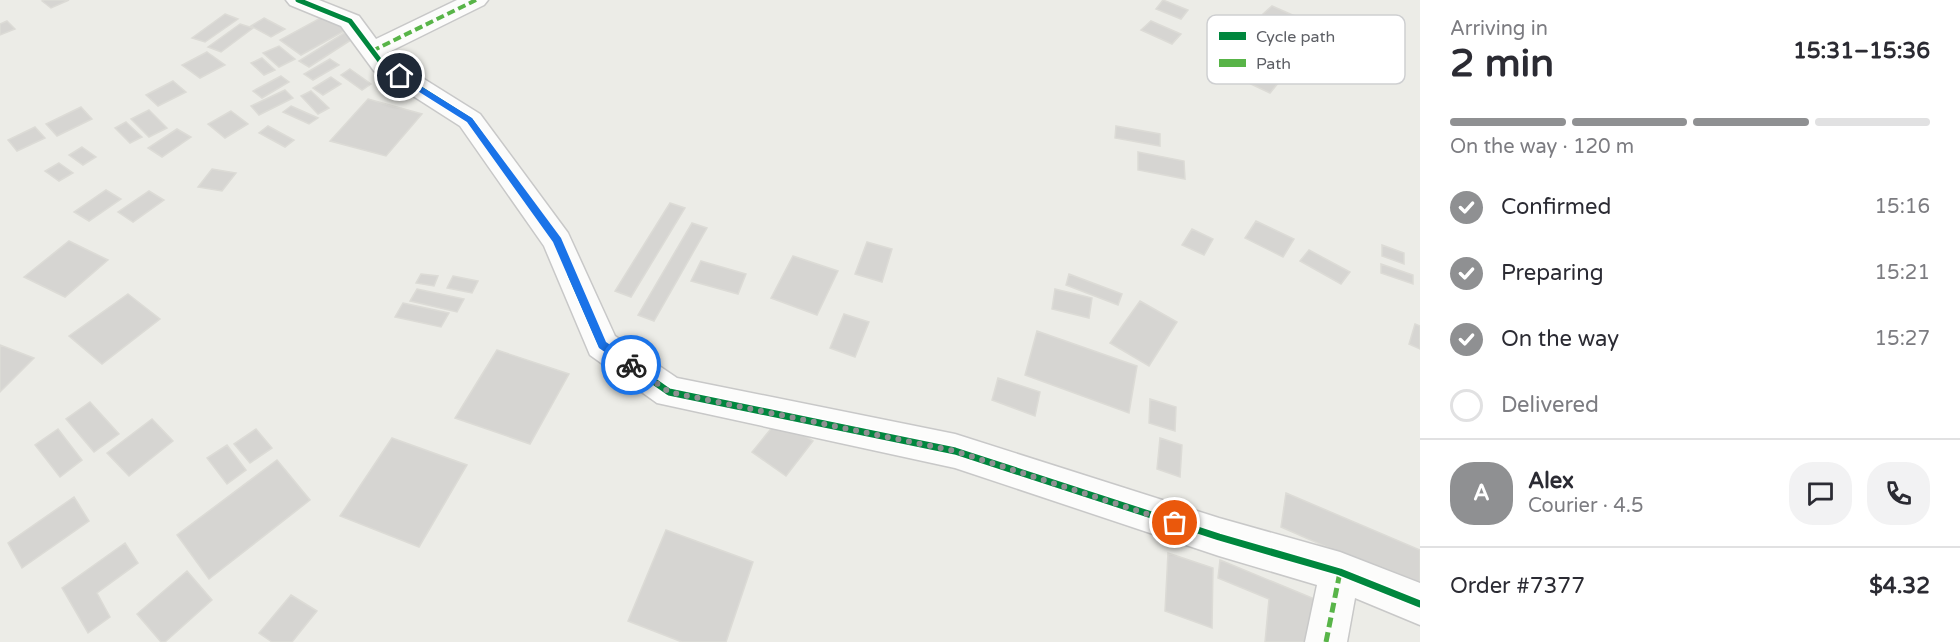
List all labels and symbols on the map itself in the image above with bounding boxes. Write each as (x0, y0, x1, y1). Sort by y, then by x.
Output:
legend (1207, 15, 1405, 84)
text: Cycle path (1256, 27, 1335, 47)
pin (374, 50, 425, 101)
text: Path (1256, 54, 1291, 74)
courier (601, 335, 661, 395)
pin (1149, 497, 1200, 548)

